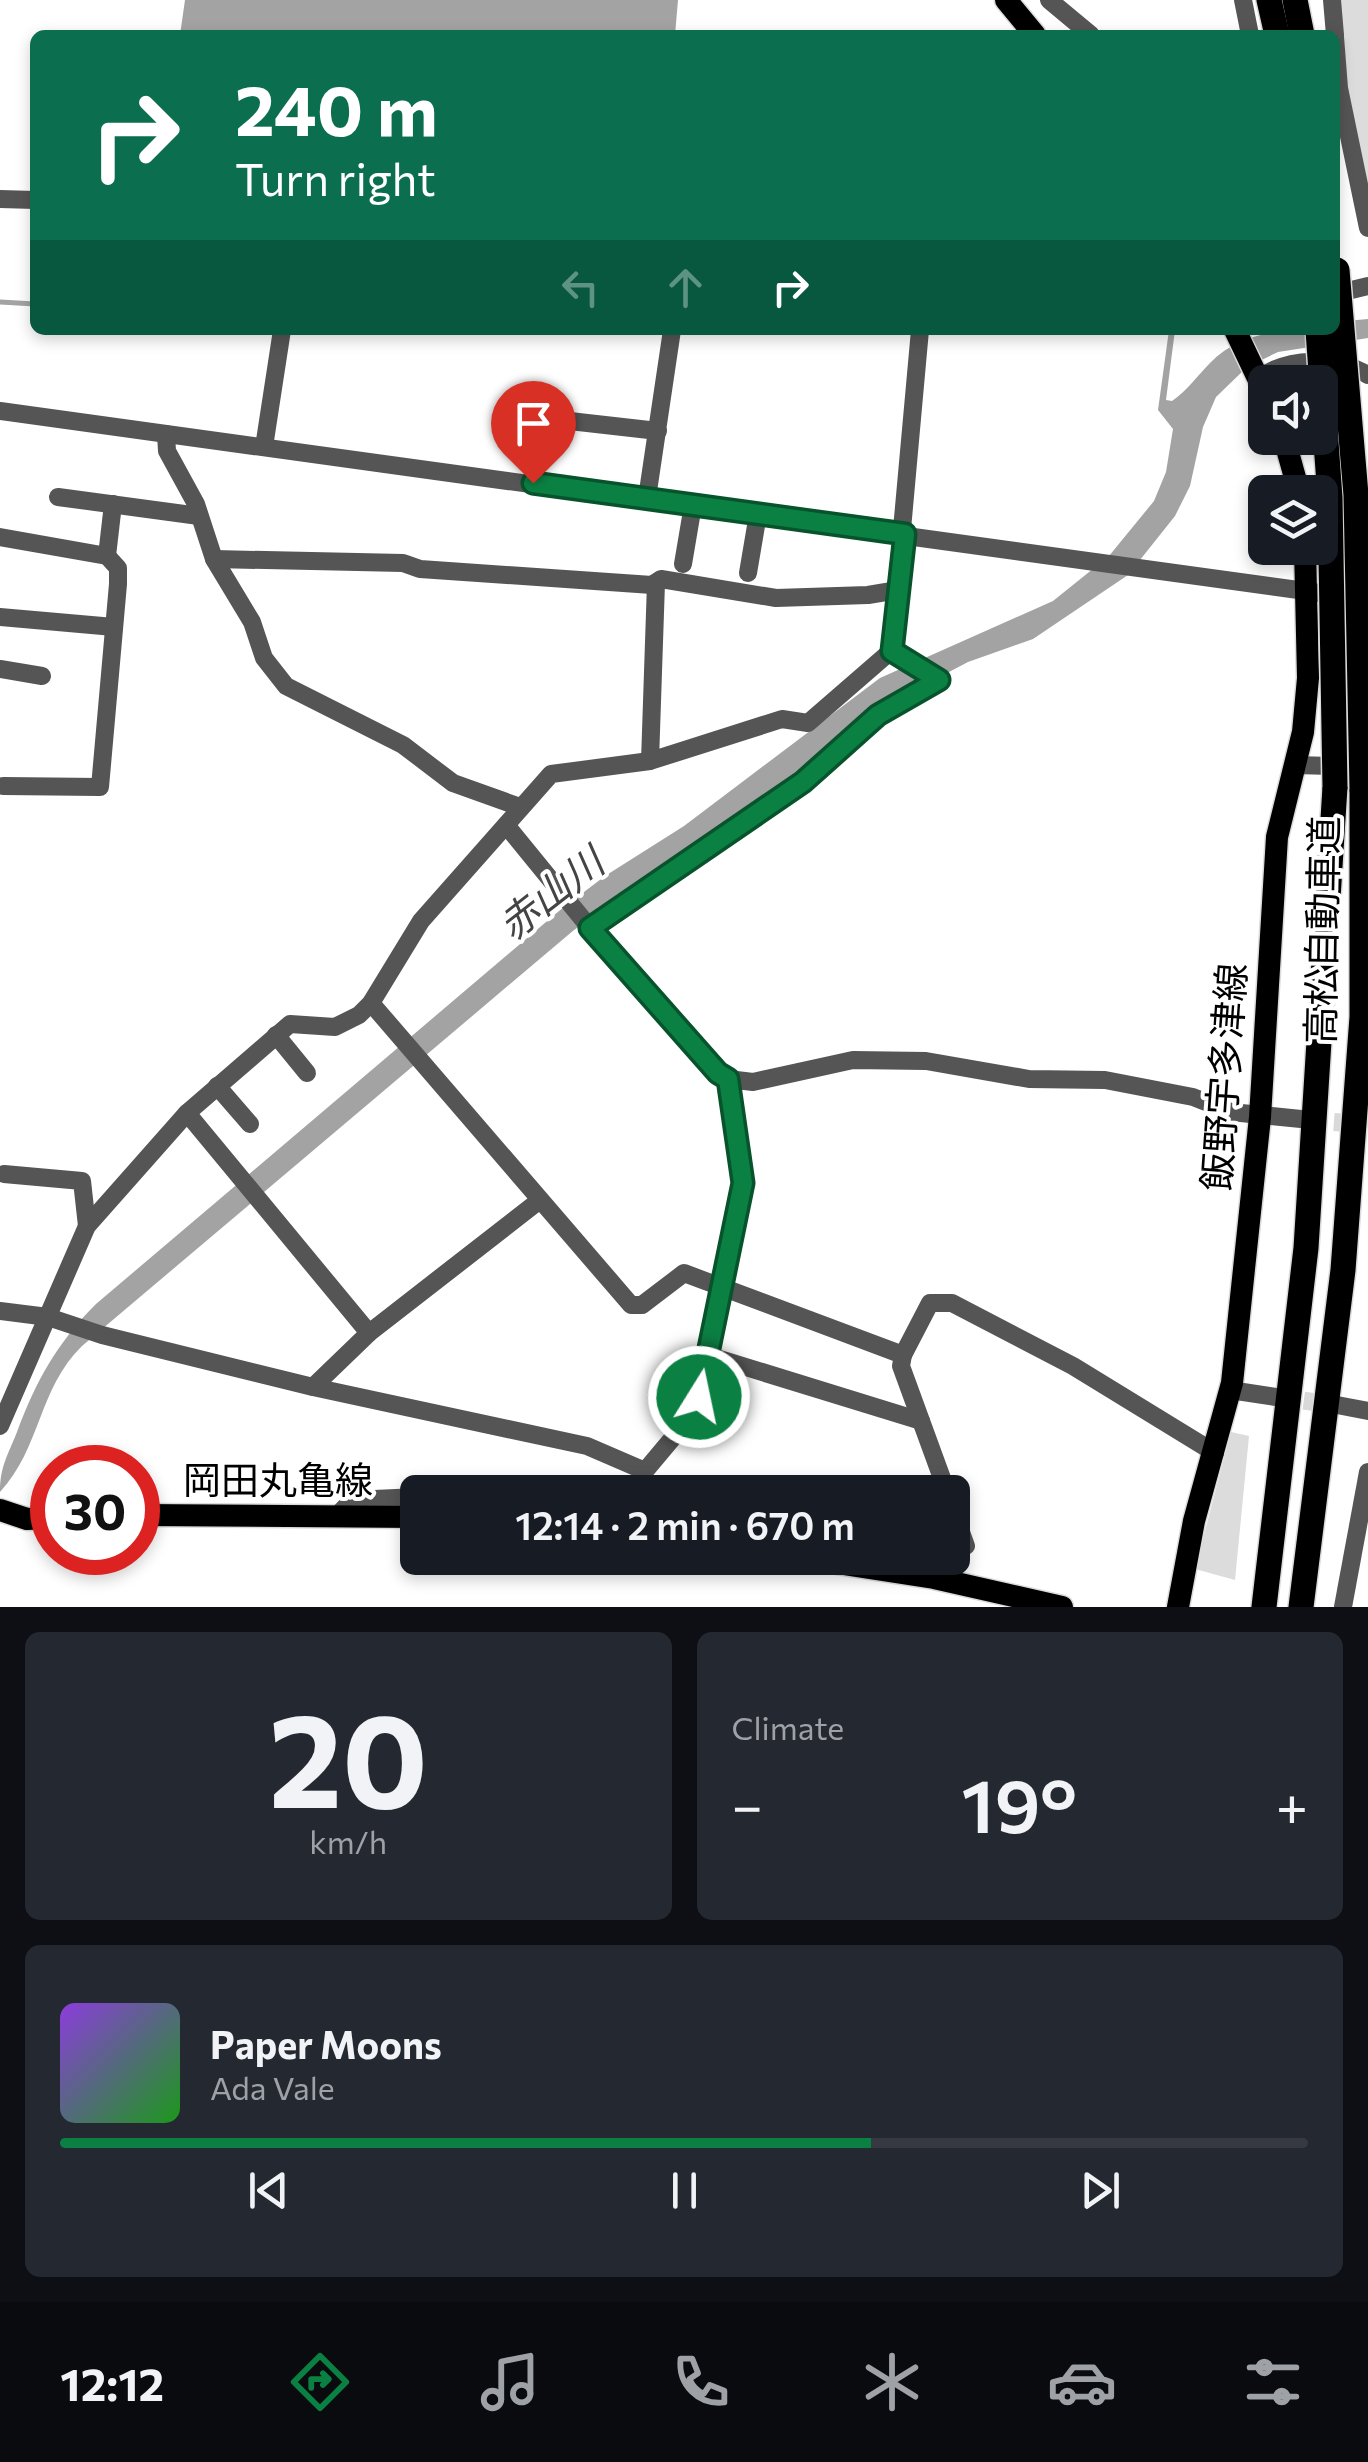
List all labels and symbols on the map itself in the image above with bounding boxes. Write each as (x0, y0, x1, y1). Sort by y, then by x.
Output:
pin (491, 381, 576, 484)
street label: 高松自動車道 (1295, 816, 1346, 1044)
water label: 赤山川 (487, 833, 615, 948)
street label: 飯野宇多津線 (1191, 961, 1254, 1192)
position arrow (647, 1345, 751, 1449)
speed limit sign: 30 (30, 1445, 160, 1575)
street label: 岡田丸亀線 (183, 1455, 373, 1502)

